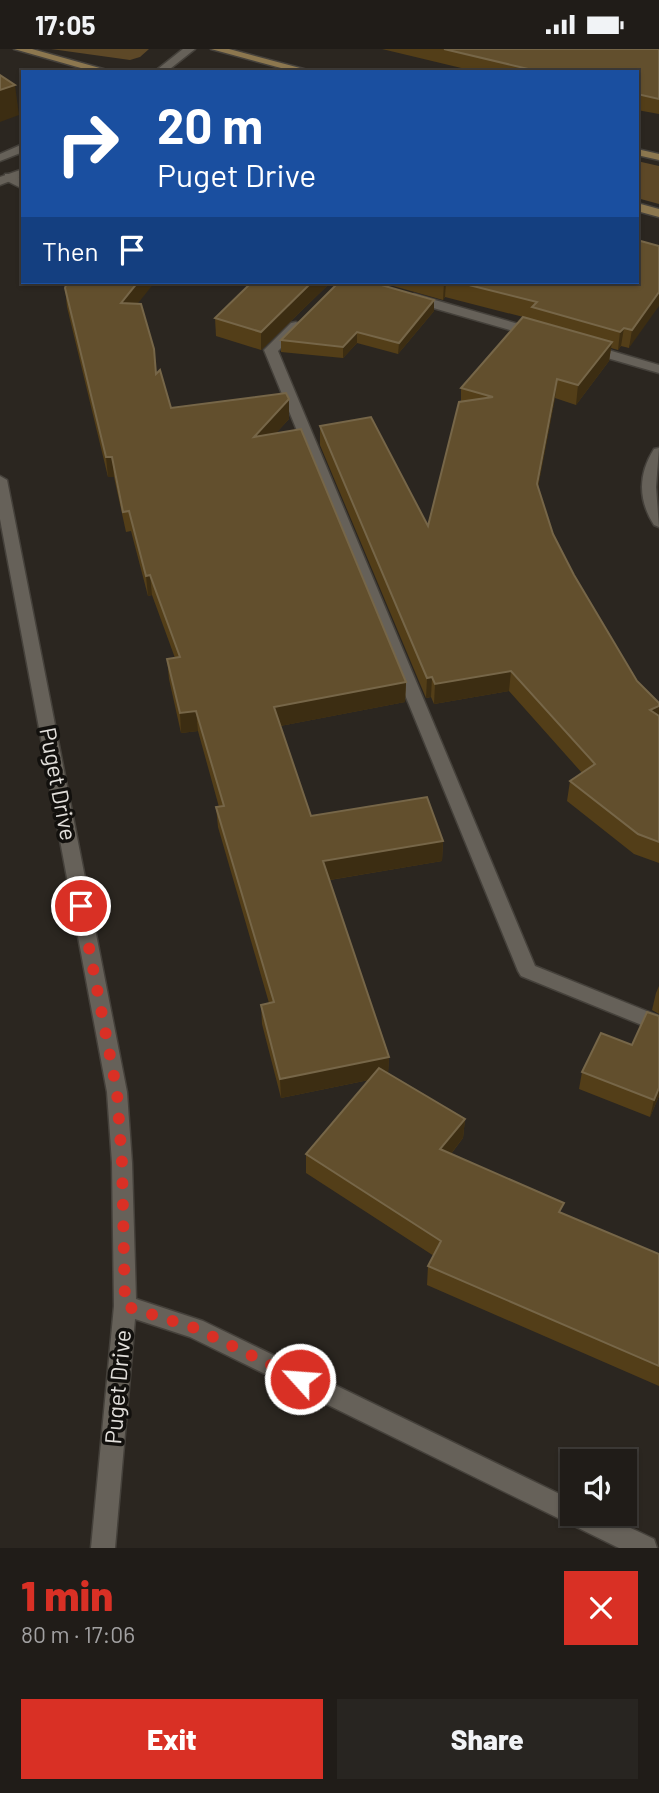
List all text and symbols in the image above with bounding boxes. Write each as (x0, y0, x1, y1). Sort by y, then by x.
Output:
text: 17:05 (35, 9, 95, 40)
text: 20 m (157, 95, 263, 154)
icon: right (42, 98, 133, 189)
text: Puget Drive (157, 155, 316, 193)
icon: arrive (113, 231, 151, 269)
text: Then (42, 235, 99, 266)
street label: Puget Drive (34, 725, 84, 843)
pin (51, 876, 111, 936)
icon: arrive (62, 887, 100, 925)
street label: Puget Drive (98, 1329, 136, 1445)
position arrow (263, 1342, 337, 1416)
map controls (560, 1449, 637, 1526)
button: sound (560, 1449, 637, 1526)
text: 1 min (21, 1569, 113, 1619)
button: close (564, 1571, 638, 1645)
text: 80 m · 17:06 (21, 1620, 135, 1648)
button: Exit (21, 1699, 323, 1779)
button: Share (337, 1699, 638, 1779)

